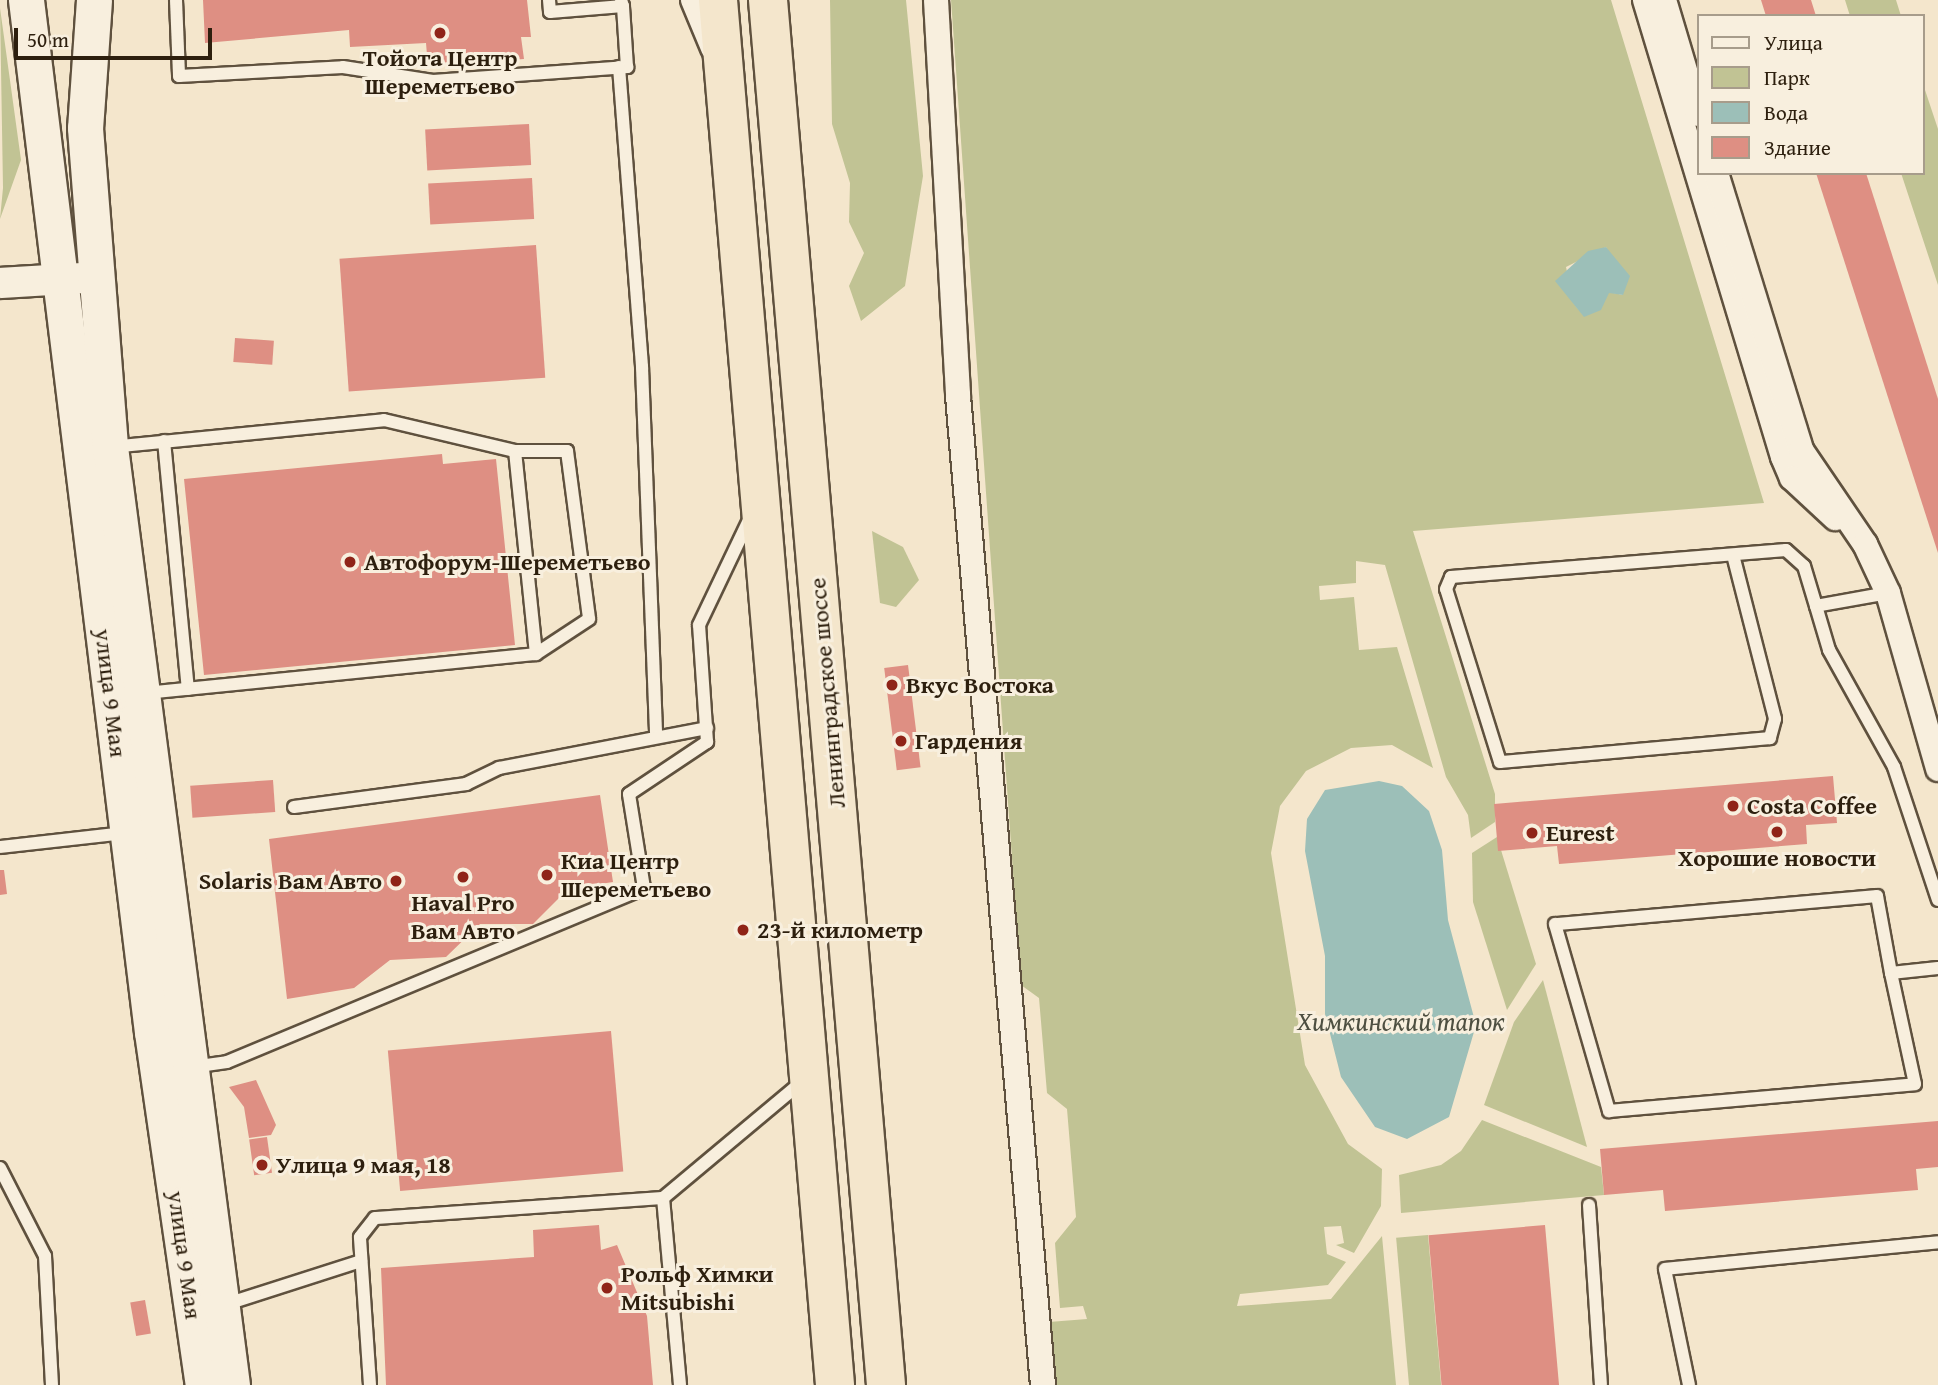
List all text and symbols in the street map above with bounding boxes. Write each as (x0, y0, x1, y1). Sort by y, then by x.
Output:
scale bar (18, 14, 215, 58)
legend (1696, 14, 1924, 175)
text: 50 m (27, 24, 69, 55)
marker: Тойота Центр Шереметьево (432, 25, 448, 41)
text: Улица (1764, 27, 1823, 58)
place label: Тойота Центр Шереметьево (363, 44, 517, 100)
text: Парк (1764, 62, 1810, 93)
text: Вода (1764, 97, 1808, 128)
text: Здание (1764, 132, 1831, 163)
place label: Автофорум-Шереметьево (364, 548, 650, 576)
marker: Автофорум-Шереметьево (342, 554, 358, 570)
street label: Ленинградское шоссе (803, 577, 851, 809)
street label: улица 9 Мая (89, 627, 133, 759)
place label: Вкус Востока (906, 671, 1054, 699)
marker: Вкус Востока (884, 677, 900, 693)
place label: Гардения (915, 727, 1022, 755)
marker: Гардения (893, 733, 909, 749)
place label: Costa Coffee (1747, 792, 1877, 820)
marker: Costa Coffee (1725, 798, 1741, 814)
place label: Eurest (1546, 819, 1614, 847)
marker: Хорошие новости (1769, 824, 1785, 840)
marker: Eurest (1524, 825, 1540, 841)
place label: Хорошие новости (1678, 844, 1876, 872)
place label: Киа Центр Шереметьево (561, 847, 711, 903)
place label: Solaris Вам Авто (199, 867, 382, 895)
marker: Киа Центр Шереметьево (539, 867, 555, 883)
marker: Haval Pro Вам Авто (455, 869, 471, 885)
marker: Solaris Вам Авто (388, 873, 404, 889)
place label: Haval Pro Вам Авто (411, 889, 515, 945)
place label: 23-й километр (757, 916, 923, 944)
marker: 23-й километр (735, 922, 751, 938)
water label: Химкинский тапок (1297, 1005, 1505, 1037)
place label: Улица 9 мая, 18 (276, 1151, 451, 1179)
marker: Улица 9 мая, 18 (254, 1157, 270, 1173)
street label: улица 9 Мая (162, 1189, 208, 1321)
place label: Рольф Химки Mitsubishi (621, 1260, 773, 1316)
marker: Рольф Химки Mitsubishi (599, 1280, 615, 1296)

